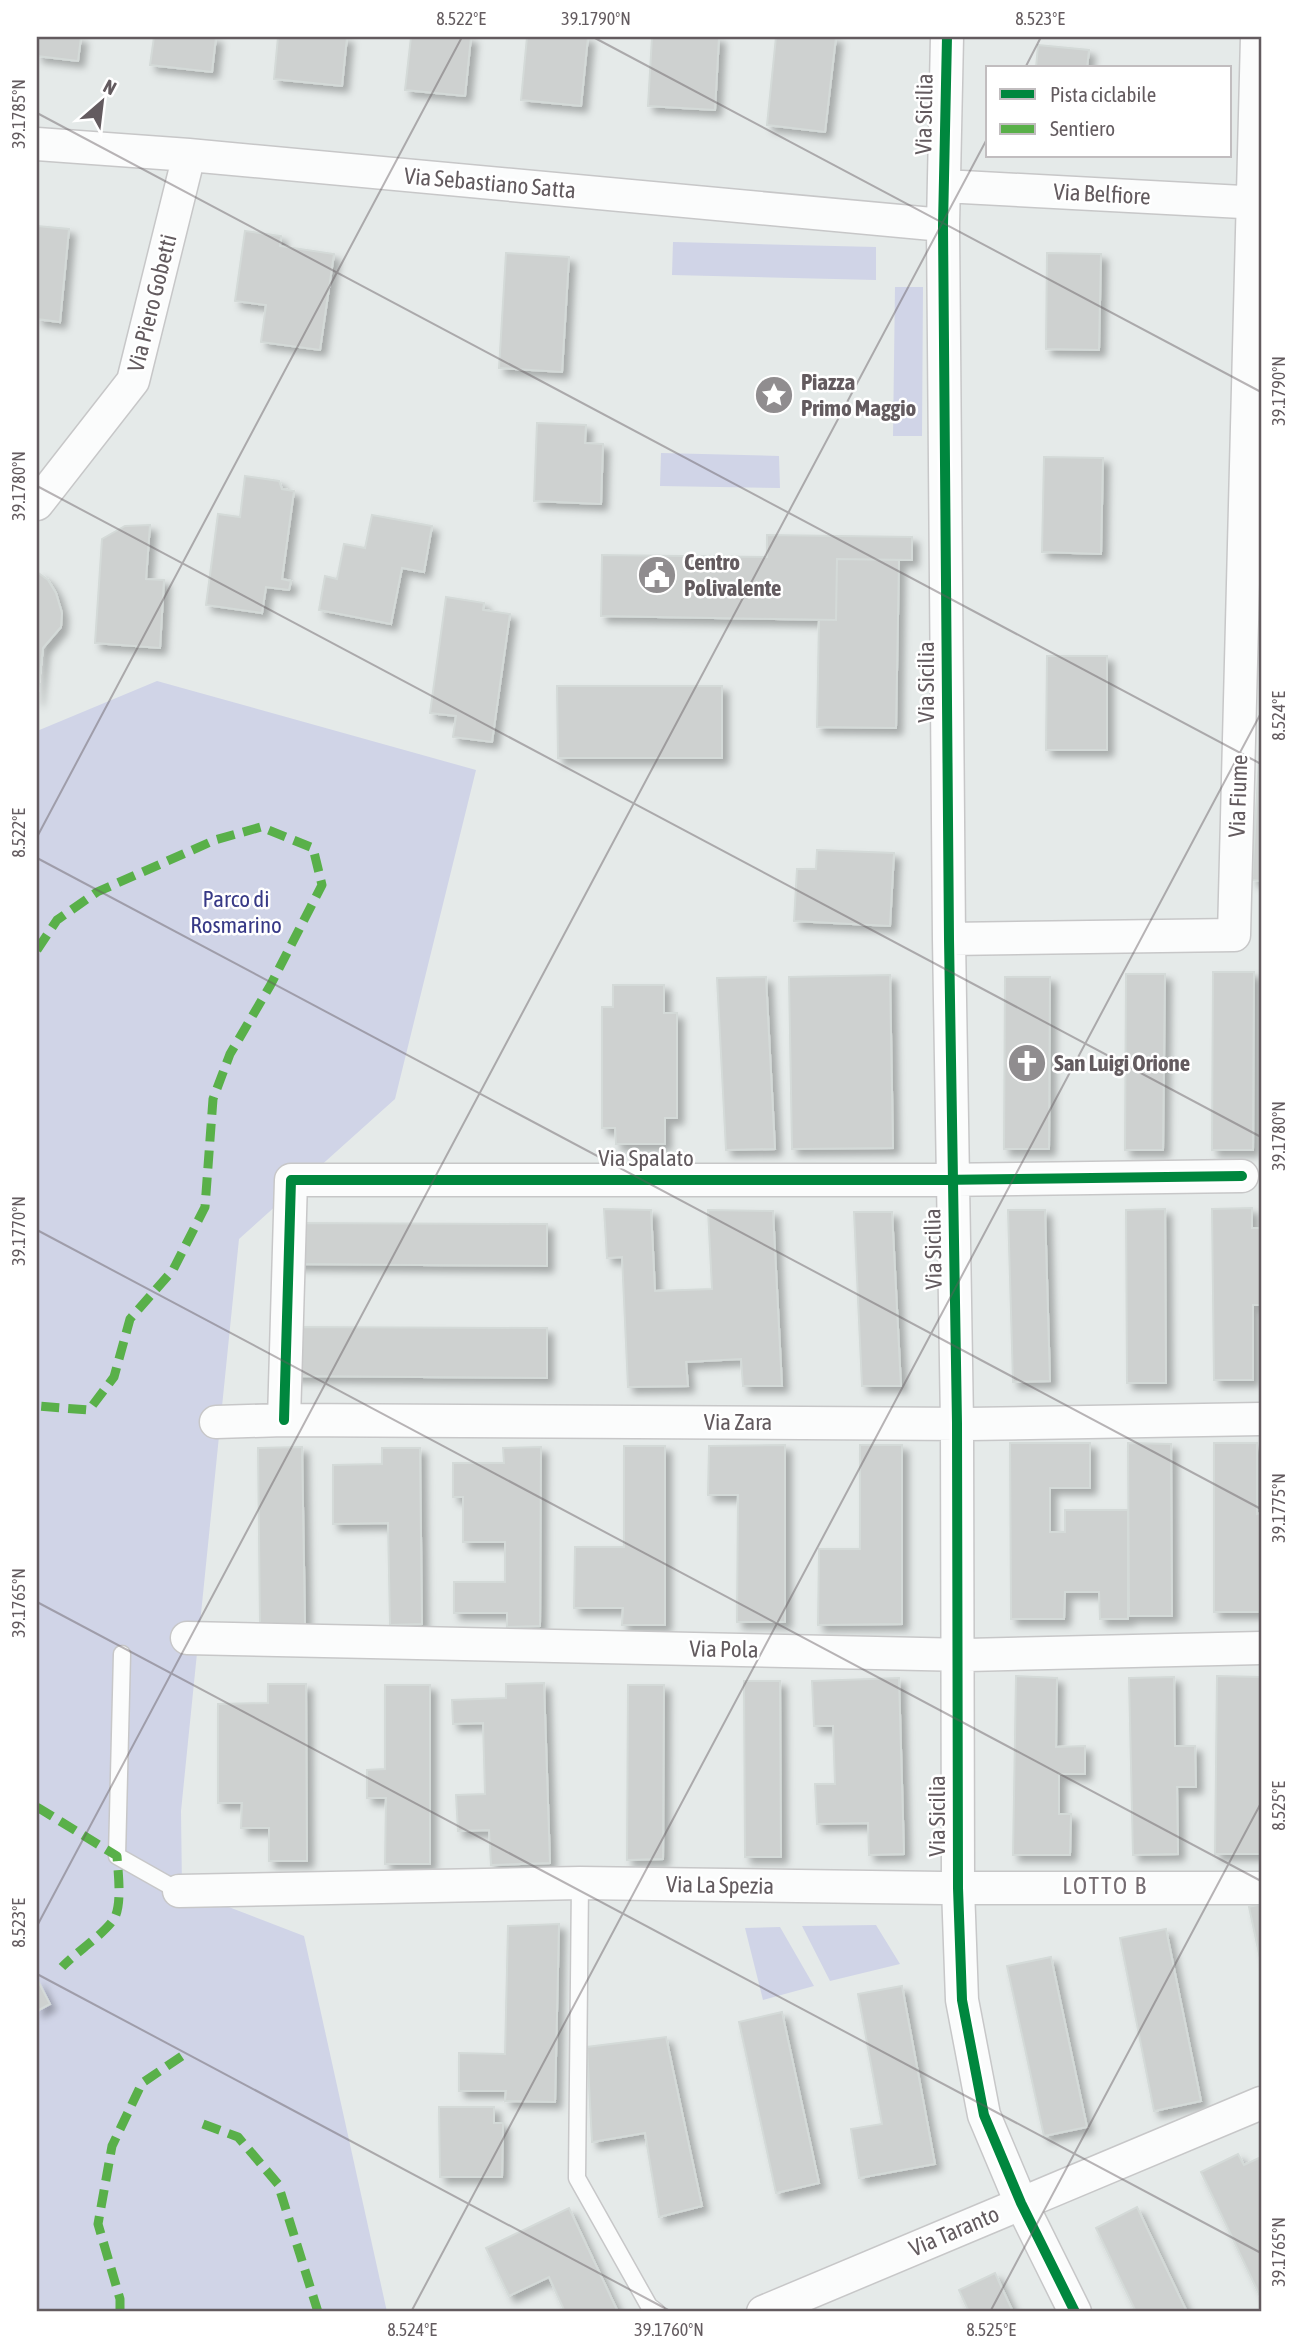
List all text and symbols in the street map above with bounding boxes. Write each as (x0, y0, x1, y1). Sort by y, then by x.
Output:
text: 8.522°E (436, 8, 486, 29)
text: 39.1790°N (561, 8, 631, 29)
text: 8.523°E (1015, 8, 1065, 29)
north arrow (66, 66, 136, 136)
legend (986, 66, 1232, 158)
street label: Via Sicilia (910, 73, 938, 155)
text: N (100, 75, 120, 99)
text: 39.1785°N (8, 79, 29, 149)
text: Pista ciclabile (1050, 82, 1156, 106)
text: Sentiero (1050, 116, 1115, 140)
street label: Via Sebastiano Satta (403, 163, 577, 203)
street label: Via Belfiore (1053, 178, 1151, 210)
street label: Via Piero Gobetti (122, 232, 182, 374)
text: 39.1790°N (1268, 356, 1289, 426)
place label: Piazza Primo Maggio (801, 369, 917, 421)
place icon: Piazza Primo Maggio (753, 374, 795, 416)
text: 39.1780°N (8, 451, 29, 521)
place label: Centro Polivalente (684, 549, 781, 601)
public building icon: Centro Polivalente (636, 554, 678, 596)
street label: Via Sicilia (913, 641, 939, 723)
text: 8.524°E (1268, 691, 1289, 741)
street label: Via Fiume (1224, 754, 1252, 838)
text: 8.522°E (8, 808, 29, 858)
park label: Parco di Rosmarino (190, 886, 282, 938)
church icon: San Luigi Orione (1006, 1042, 1048, 1084)
place label: San Luigi Orione (1054, 1050, 1190, 1076)
text: 39.1780°N (1268, 1101, 1289, 1171)
street label: Via Spalato (598, 1145, 694, 1171)
text: 39.1770°N (8, 1196, 29, 1266)
street label: Via Sicilia (919, 1208, 947, 1290)
street label: Via Zara (704, 1409, 772, 1435)
text: 39.1775°N (1268, 1473, 1289, 1543)
text: 39.1765°N (8, 1568, 29, 1638)
street label: Via Pola (689, 1635, 759, 1663)
street label: Via Sicilia (924, 1775, 950, 1857)
text: 8.525°E (1268, 1781, 1289, 1831)
street label: Via La Spezia (666, 1871, 774, 1899)
district label: LOTTO B (1062, 1872, 1148, 1899)
text: 8.523°E (8, 1898, 29, 1948)
street label: Via Taranto (905, 2200, 1003, 2262)
text: 39.1765°N (1268, 2217, 1289, 2287)
text: 8.524°E (387, 2319, 437, 2340)
text: 39.1760°N (634, 2319, 704, 2340)
text: 8.525°E (966, 2319, 1016, 2340)

